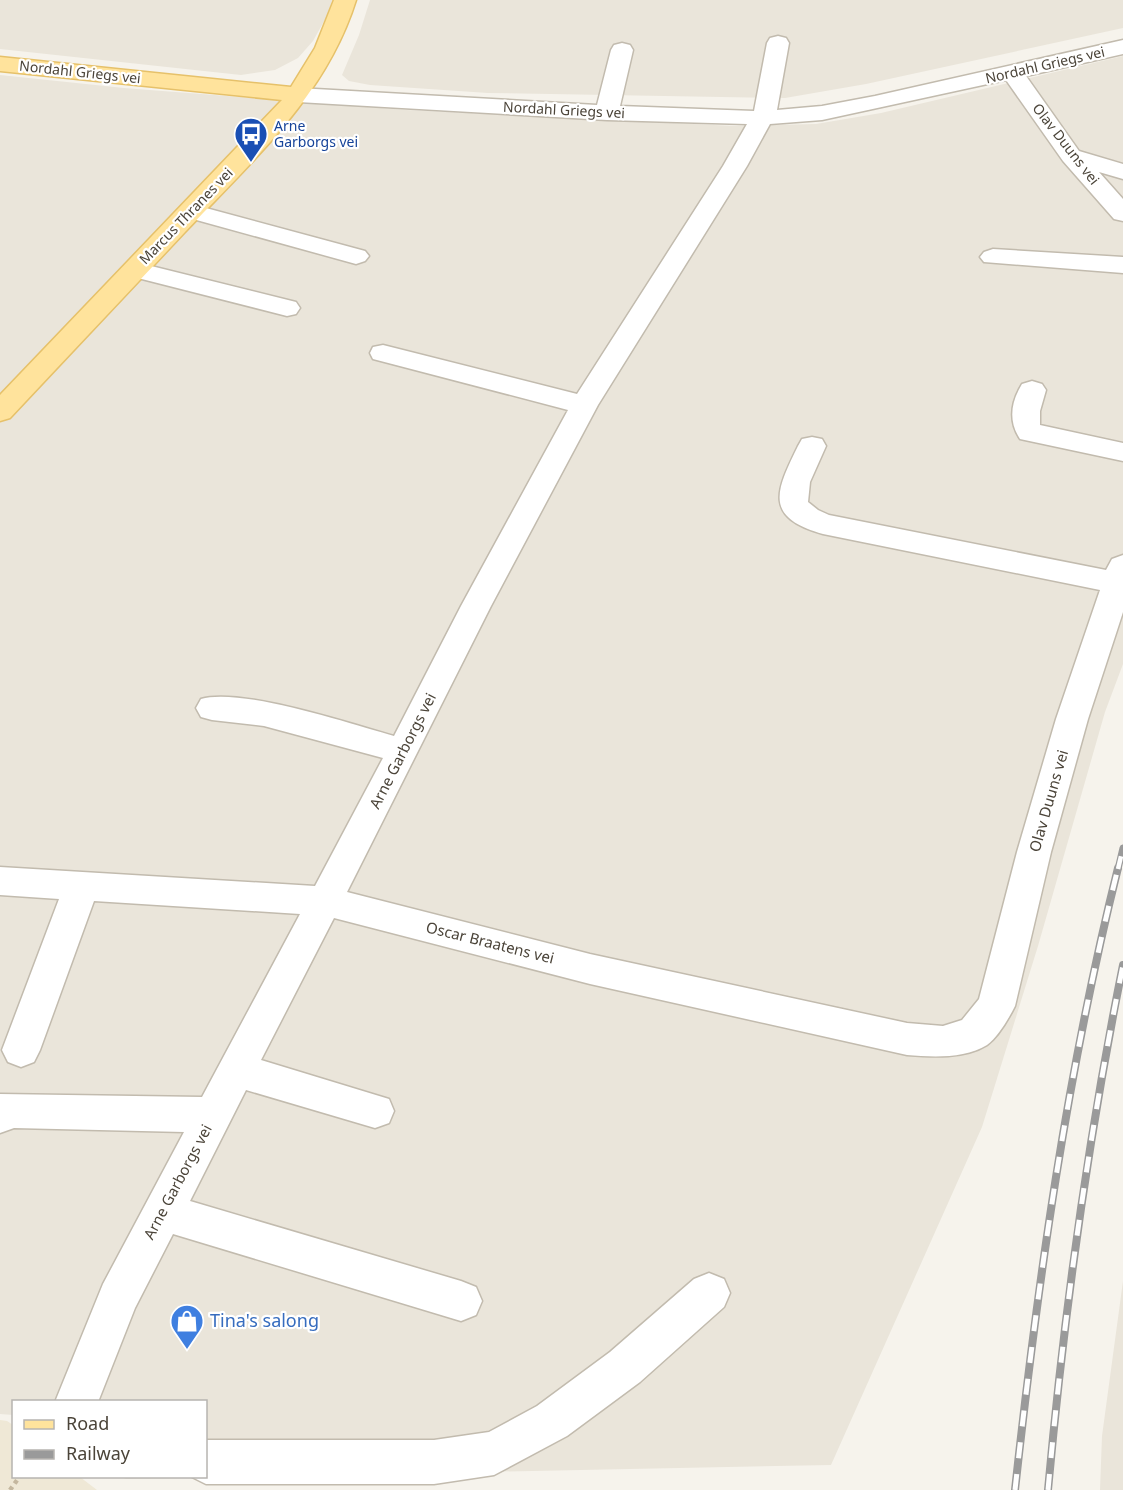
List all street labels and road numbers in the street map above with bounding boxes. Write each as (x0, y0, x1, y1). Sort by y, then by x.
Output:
street label: Nordahl Griegs vei (983, 42, 1106, 87)
street label: Nordahl Griegs vei (18, 56, 142, 87)
street label: Nordahl Griegs vei (503, 97, 625, 122)
street label: Olav Duuns vei (1029, 99, 1104, 188)
street label: Marcus Thranes vei (135, 163, 237, 268)
street label: Arne Garborgs vei (364, 689, 440, 812)
street label: Olav Duuns vei (1024, 747, 1072, 854)
street label: Oscar Braatens vei (424, 916, 556, 968)
street label: Arne Garborgs vei (138, 1121, 216, 1243)

